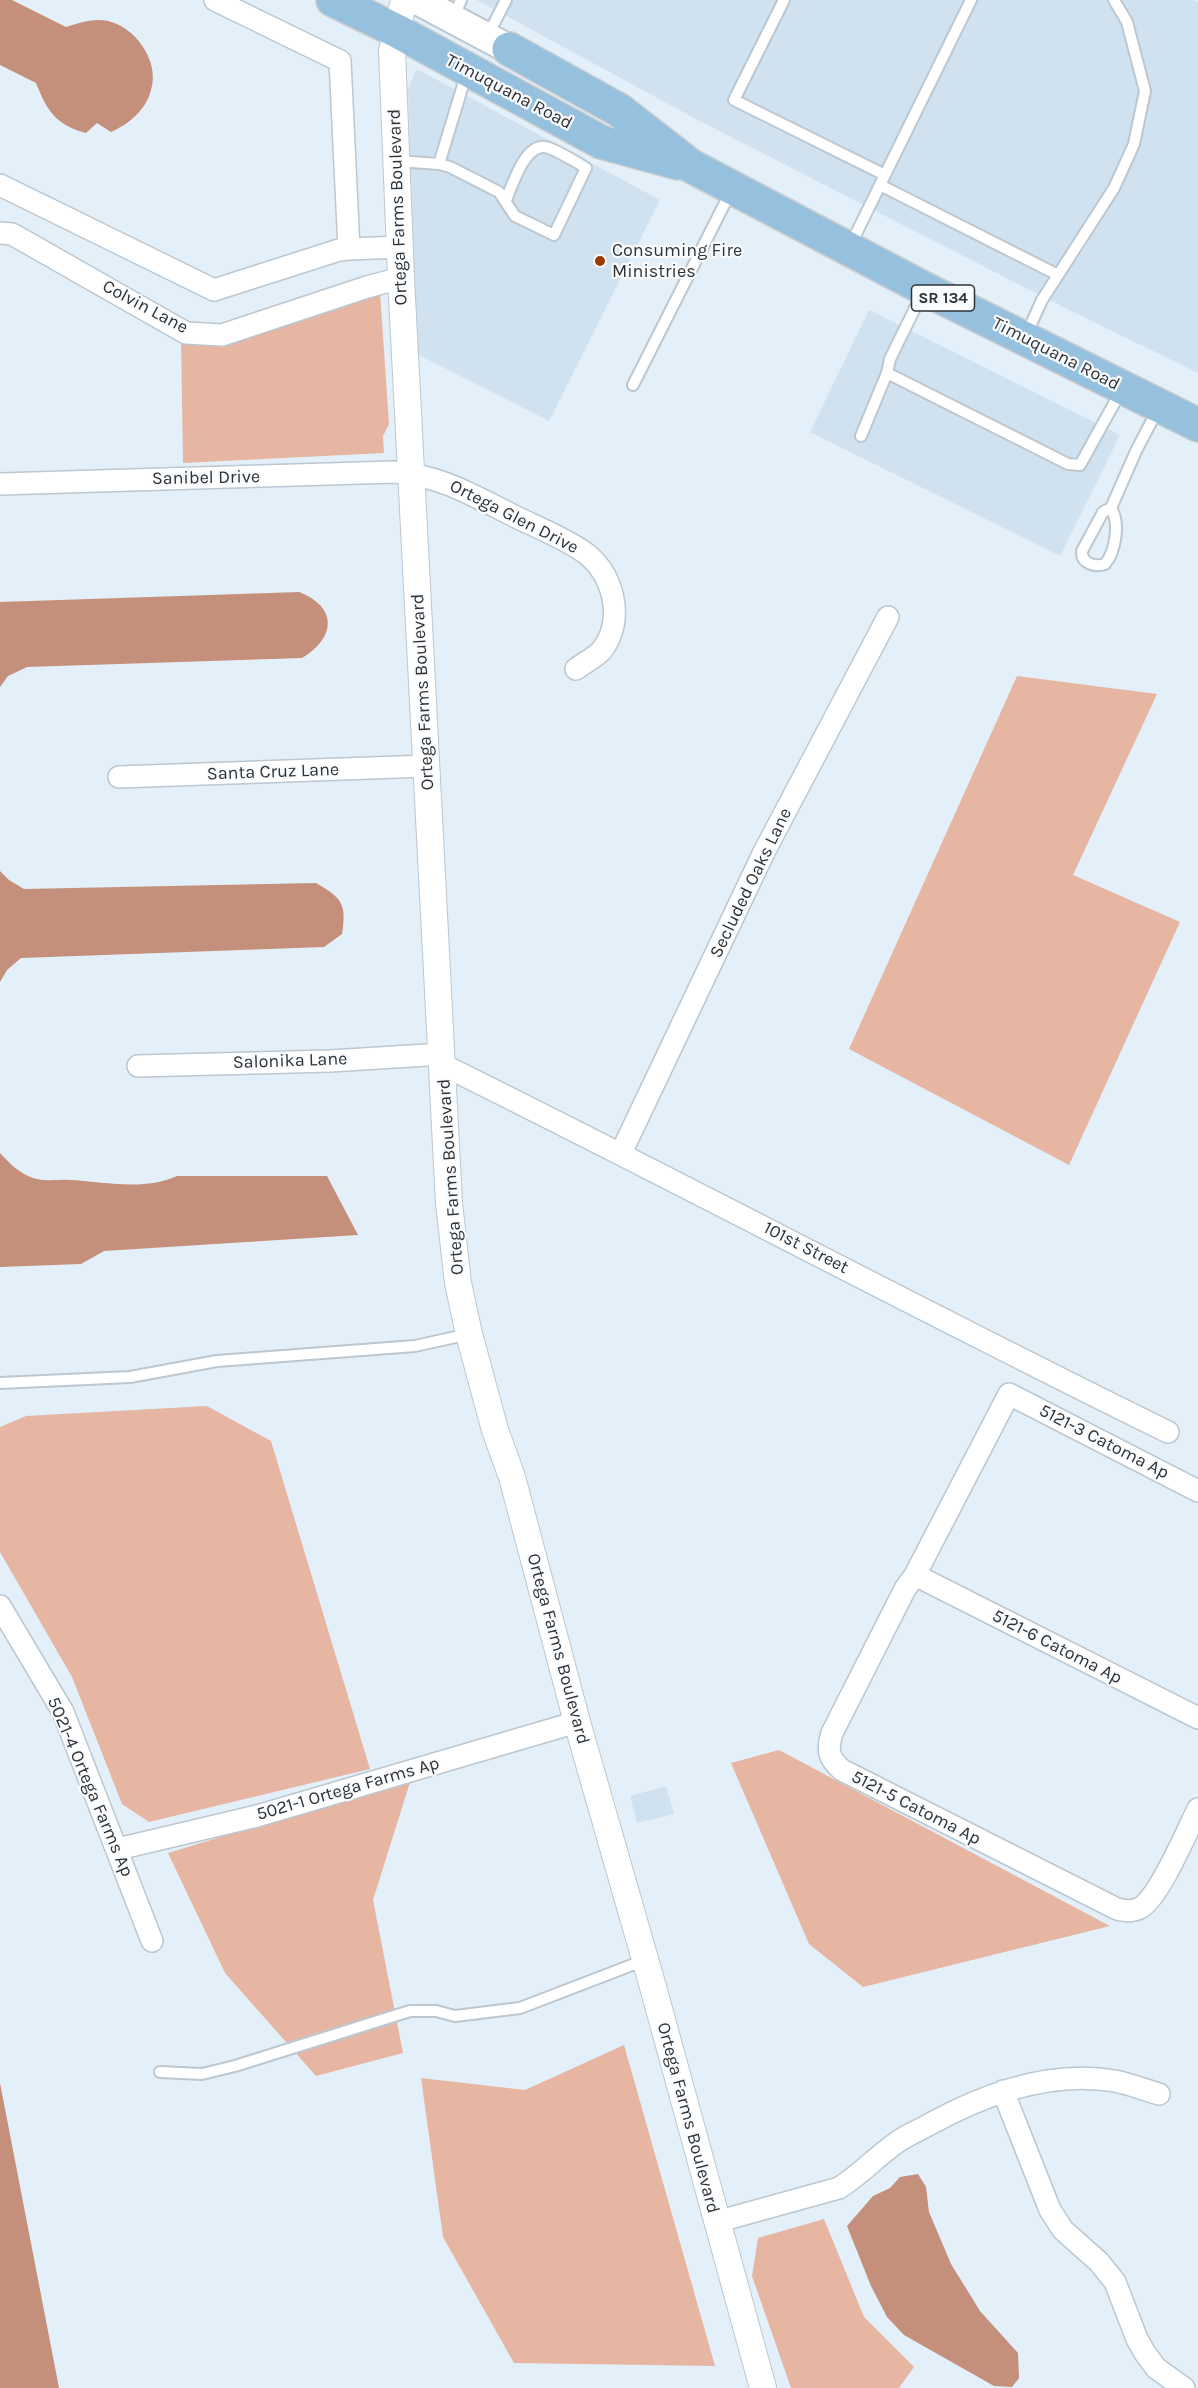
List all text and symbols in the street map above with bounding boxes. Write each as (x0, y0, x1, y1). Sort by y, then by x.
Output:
street label: Timuquana Road (442, 50, 576, 134)
street label: Ortega Farms Boulevard (384, 108, 412, 306)
place label: Consuming Fire Ministries (612, 240, 742, 282)
marker: Consuming Fire Ministries (593, 254, 607, 268)
street label: Colvin Lane (98, 275, 192, 339)
road number: SR 134 (912, 285, 974, 311)
street label: Timuquana Road (989, 313, 1123, 395)
street label: Sanibel Drive (152, 466, 260, 490)
street label: Ortega Glen Drive (446, 475, 582, 559)
street label: Ortega Farms Boulevard (407, 593, 439, 791)
street label: Santa Cruz Lane (207, 759, 339, 785)
street label: Secluded Oaks Lane (705, 805, 797, 961)
street label: Salonika Lane (232, 1048, 348, 1074)
street label: Ortega Farms Boulevard (433, 1078, 469, 1276)
street label: 101st Street (760, 1217, 852, 1279)
street label: 5121-3 Catoma Ap (1035, 1400, 1173, 1484)
street label: Ortega Farms Boulevard (522, 1551, 594, 1747)
street label: 5121-6 Catoma Ap (988, 1605, 1126, 1689)
street label: 5021-4 Ortega Farms Ap (42, 1694, 138, 1880)
street label: 5021-1 Ortega Farms Ap (254, 1753, 442, 1825)
street label: 5121-5 Catoma Ap (848, 1766, 984, 1850)
street label: Ortega Farms Boulevard (652, 2020, 724, 2216)

